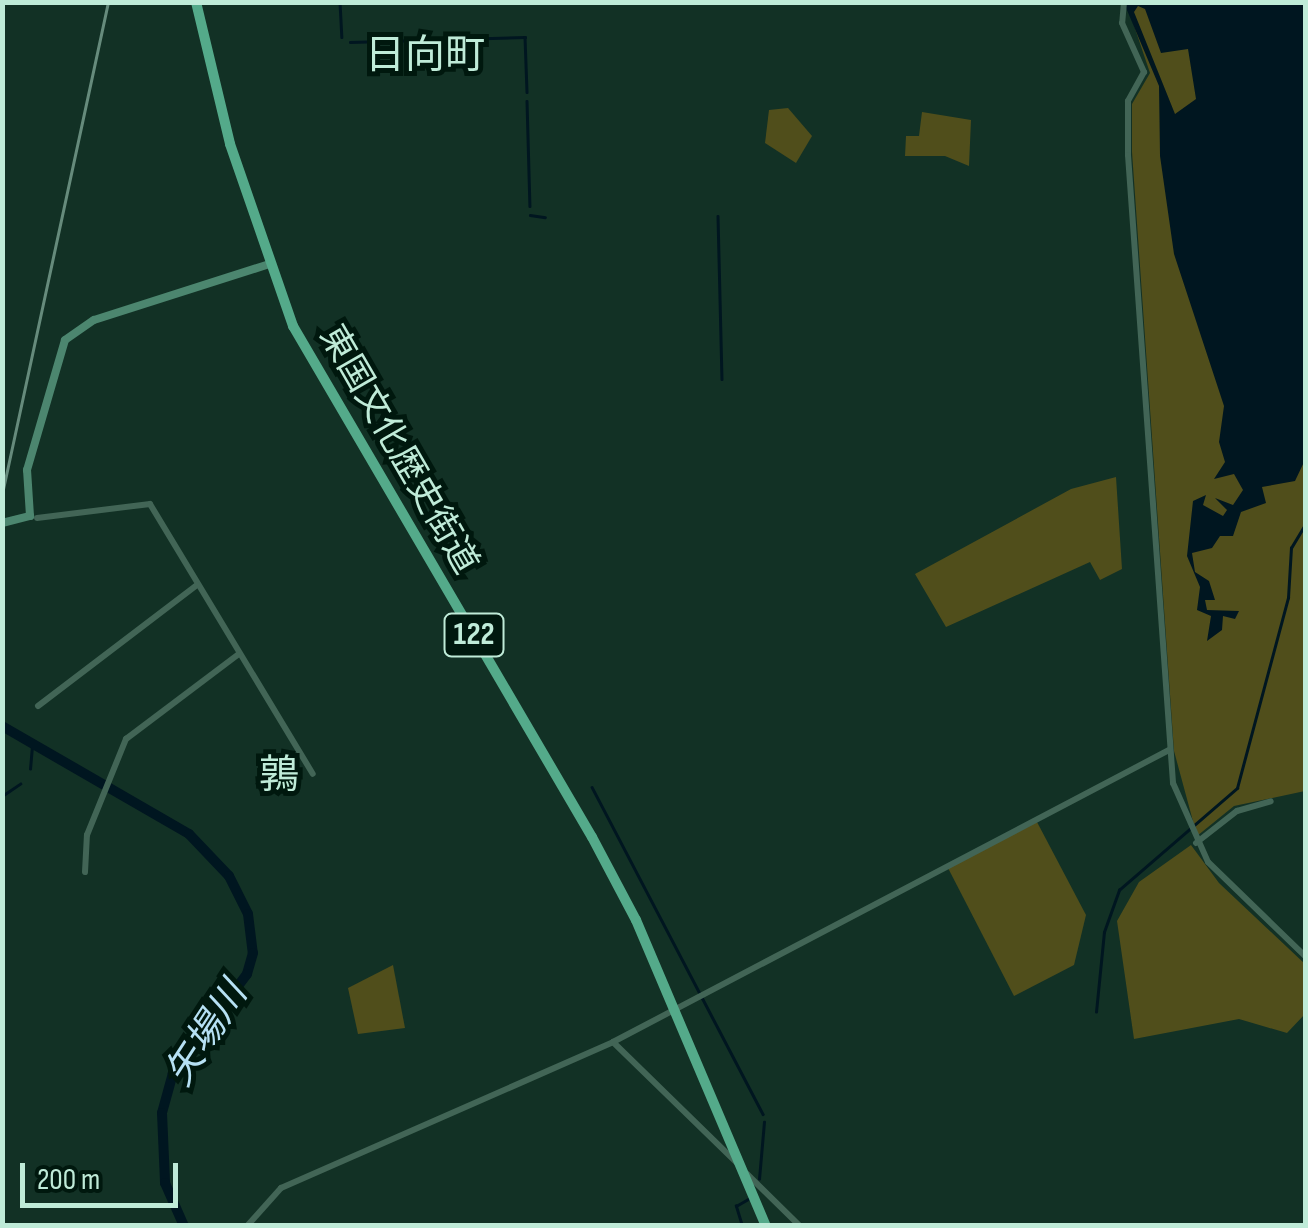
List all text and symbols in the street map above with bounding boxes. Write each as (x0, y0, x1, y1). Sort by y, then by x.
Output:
district label: 日向町 (365, 32, 485, 80)
street label: 東国文化歴史街道 (310, 318, 486, 582)
road number: 122 (442, 608, 506, 662)
district label: 鶉 (259, 752, 299, 800)
water label: 矢場川 (157, 974, 257, 1094)
scale bar (25, 1143, 182, 1205)
text: 200 m (37, 1162, 100, 1198)

